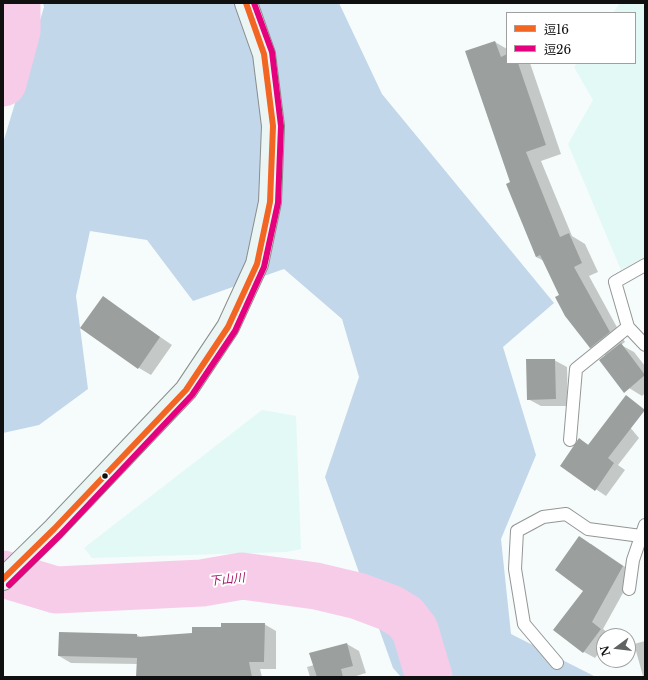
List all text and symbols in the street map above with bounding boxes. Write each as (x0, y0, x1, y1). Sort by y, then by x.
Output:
legend (506, 12, 636, 64)
text: 逗16 (544, 22, 569, 37)
text: 逗26 (544, 42, 571, 57)
unlabelled marker (100, 471, 110, 481)
water label: 下山川 (208, 571, 246, 589)
north arrow (596, 628, 636, 668)
text: N (597, 644, 613, 658)

